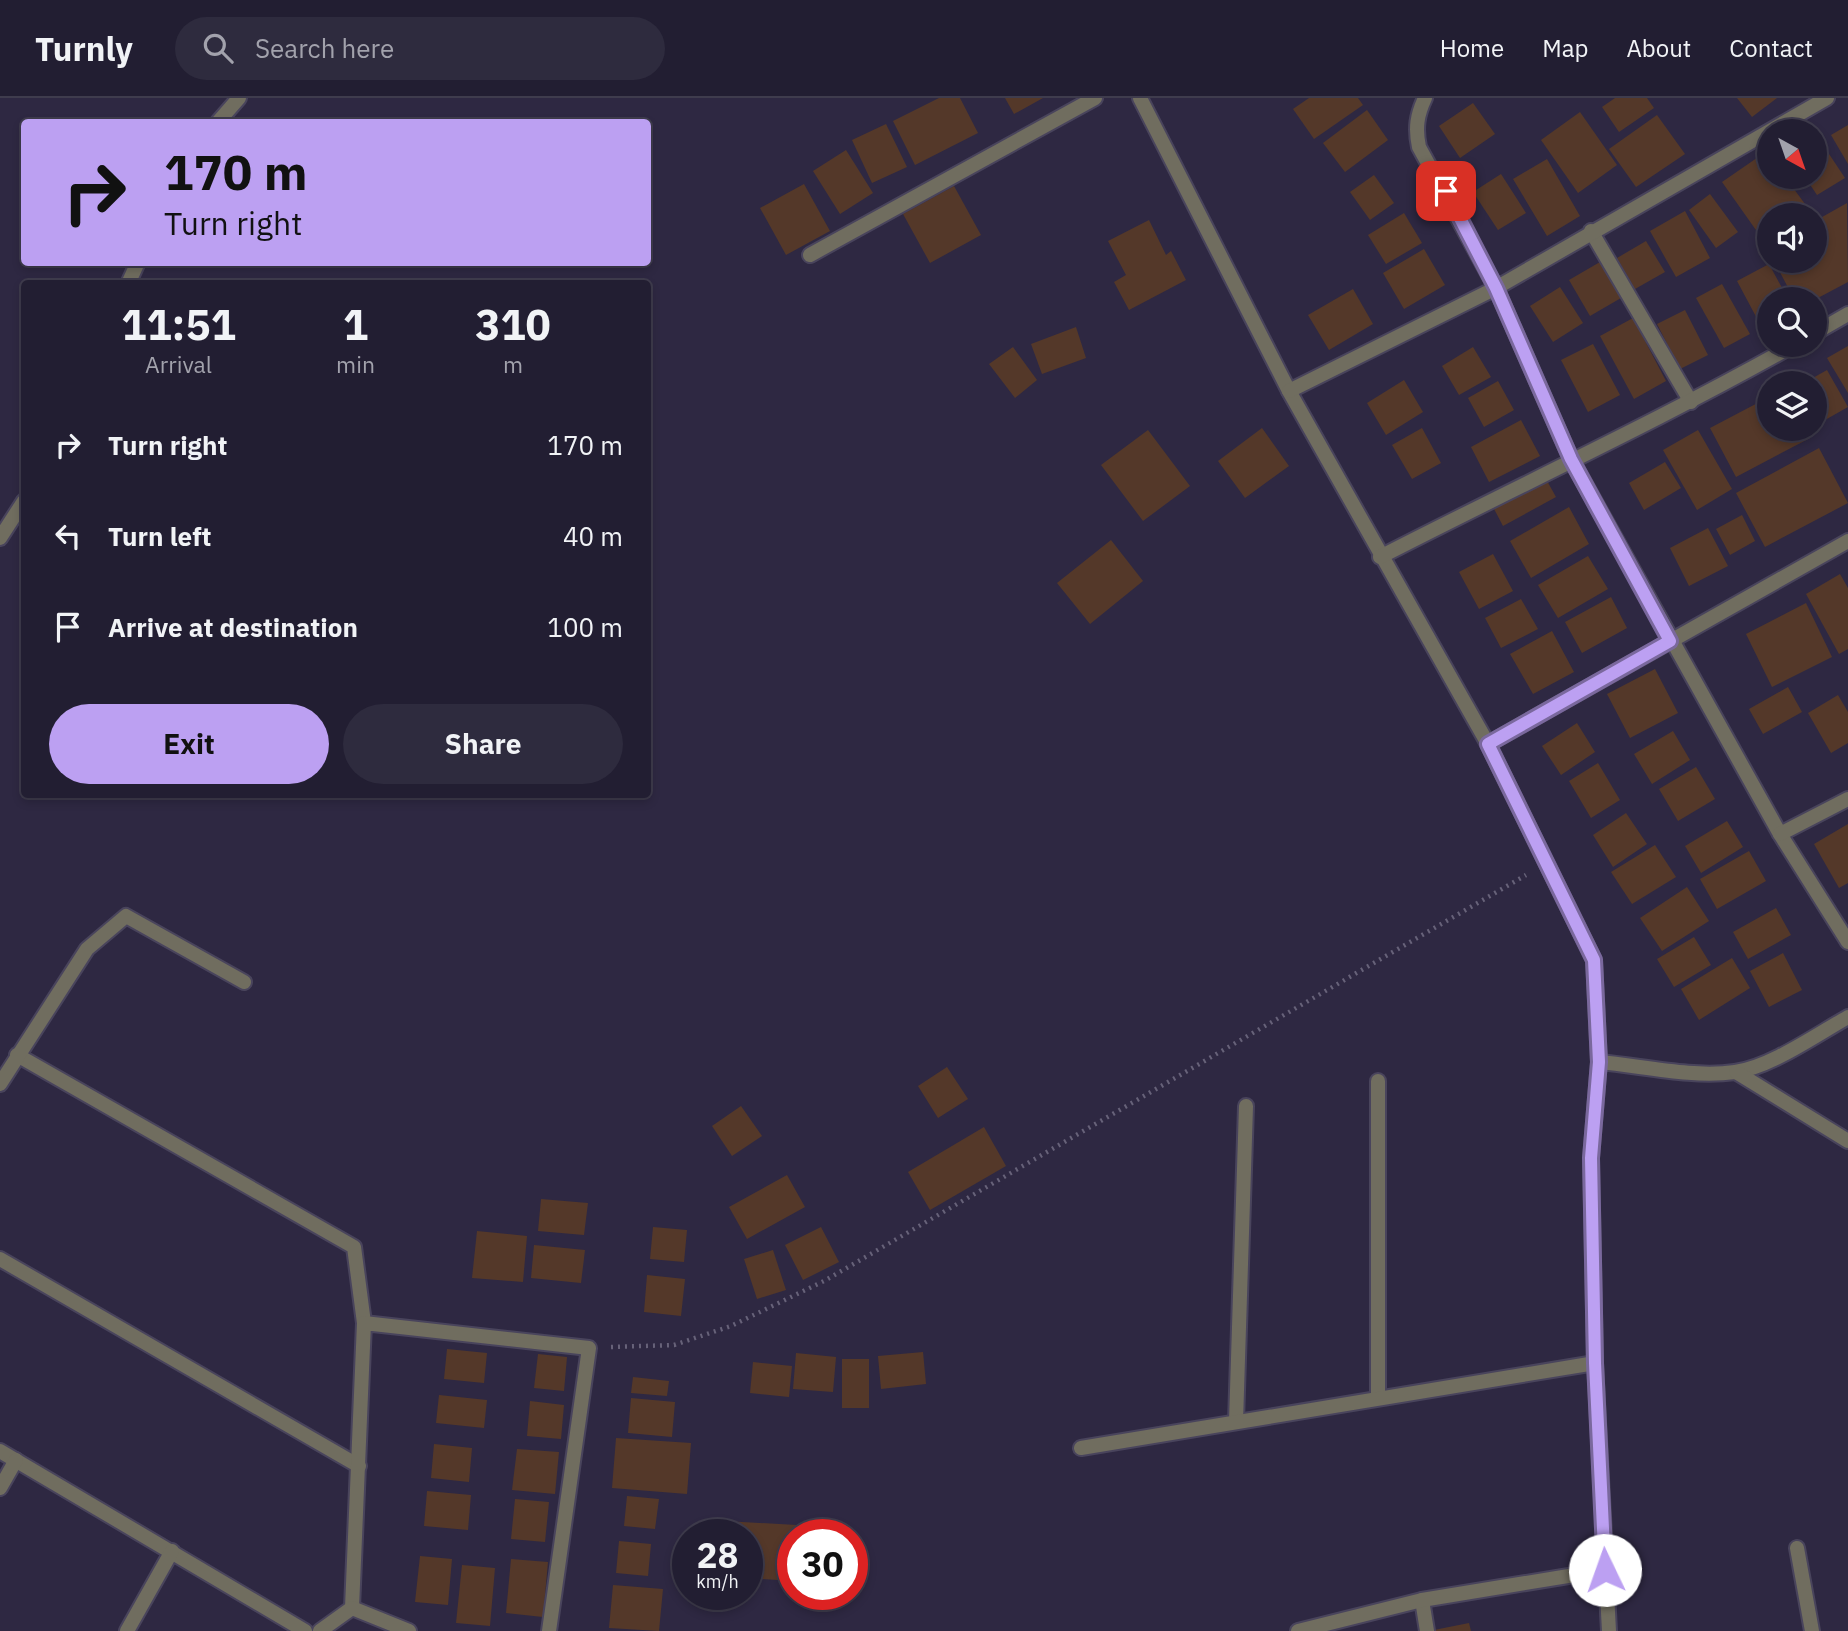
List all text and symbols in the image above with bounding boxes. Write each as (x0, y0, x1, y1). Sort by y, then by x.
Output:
search box (175, 17, 665, 80)
text: Turnly (35, 27, 133, 70)
icon: search (199, 29, 237, 67)
text: Search here (255, 31, 394, 65)
text: Home (1440, 32, 1504, 64)
text: Map (1542, 32, 1588, 64)
text: About (1626, 32, 1691, 64)
text: Contact (1729, 32, 1813, 64)
north arrow (1757, 119, 1827, 189)
map controls (1757, 119, 1827, 441)
text: 170 m (164, 140, 308, 203)
icon: right (49, 147, 140, 238)
pin (1416, 161, 1476, 221)
icon: arrive (1427, 172, 1465, 210)
text: Turn right (164, 202, 302, 244)
button: sound (1757, 203, 1827, 273)
button: search (1757, 287, 1827, 357)
text: 11:51 (121, 297, 236, 352)
text: 1 (343, 297, 368, 352)
text: 310 (475, 297, 551, 352)
text: Arrival (145, 349, 212, 379)
text: min (336, 349, 375, 379)
text: m (503, 349, 523, 379)
button: layers (1757, 371, 1827, 441)
icon: right (49, 426, 87, 464)
text: Turn right (108, 428, 227, 462)
text: 170 m (547, 428, 623, 462)
icon: left (49, 517, 87, 555)
text: Turn left (108, 519, 211, 553)
text: 40 m (563, 519, 623, 553)
icon: arrive (49, 608, 87, 646)
text: Arrive at destination (108, 610, 358, 644)
text: 100 m (547, 610, 623, 644)
button: Exit (49, 704, 329, 784)
button: Share (343, 704, 623, 784)
speed limit sign: 30 (777, 1519, 868, 1610)
text: 28 (696, 1532, 739, 1578)
position arrow (1568, 1533, 1642, 1607)
text: km/h (696, 1570, 739, 1593)

